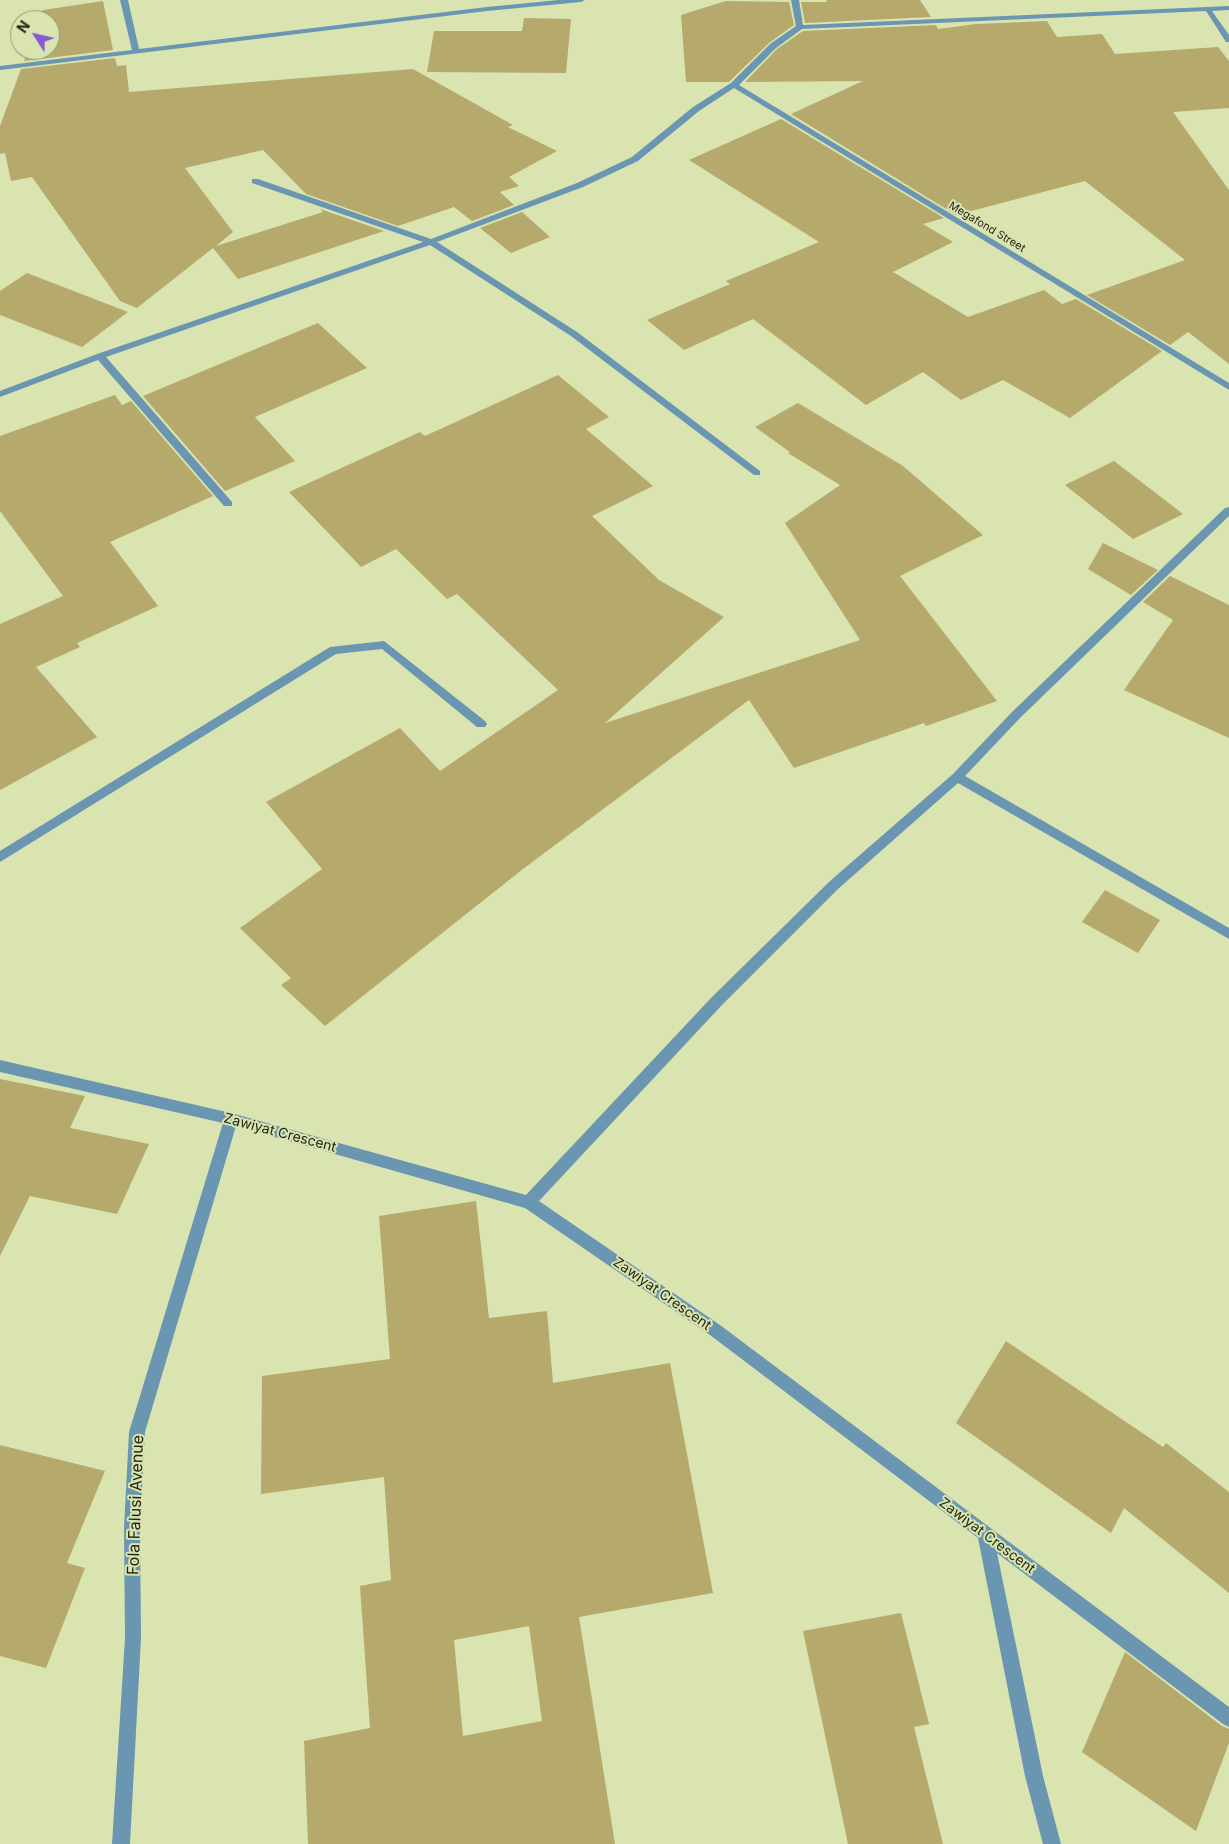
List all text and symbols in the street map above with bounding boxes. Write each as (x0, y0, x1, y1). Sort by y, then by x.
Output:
north arrow (10, 10, 60, 60)
text: N (13, 17, 33, 36)
street label: Megafond Street (946, 199, 1028, 255)
street label: Zawiyat Crescent (222, 1110, 338, 1156)
street label: Zawiyat Crescent (610, 1254, 714, 1334)
street label: Fola Falusi Avenue (124, 1435, 148, 1575)
street label: Zawiyat Crescent (936, 1495, 1038, 1577)

